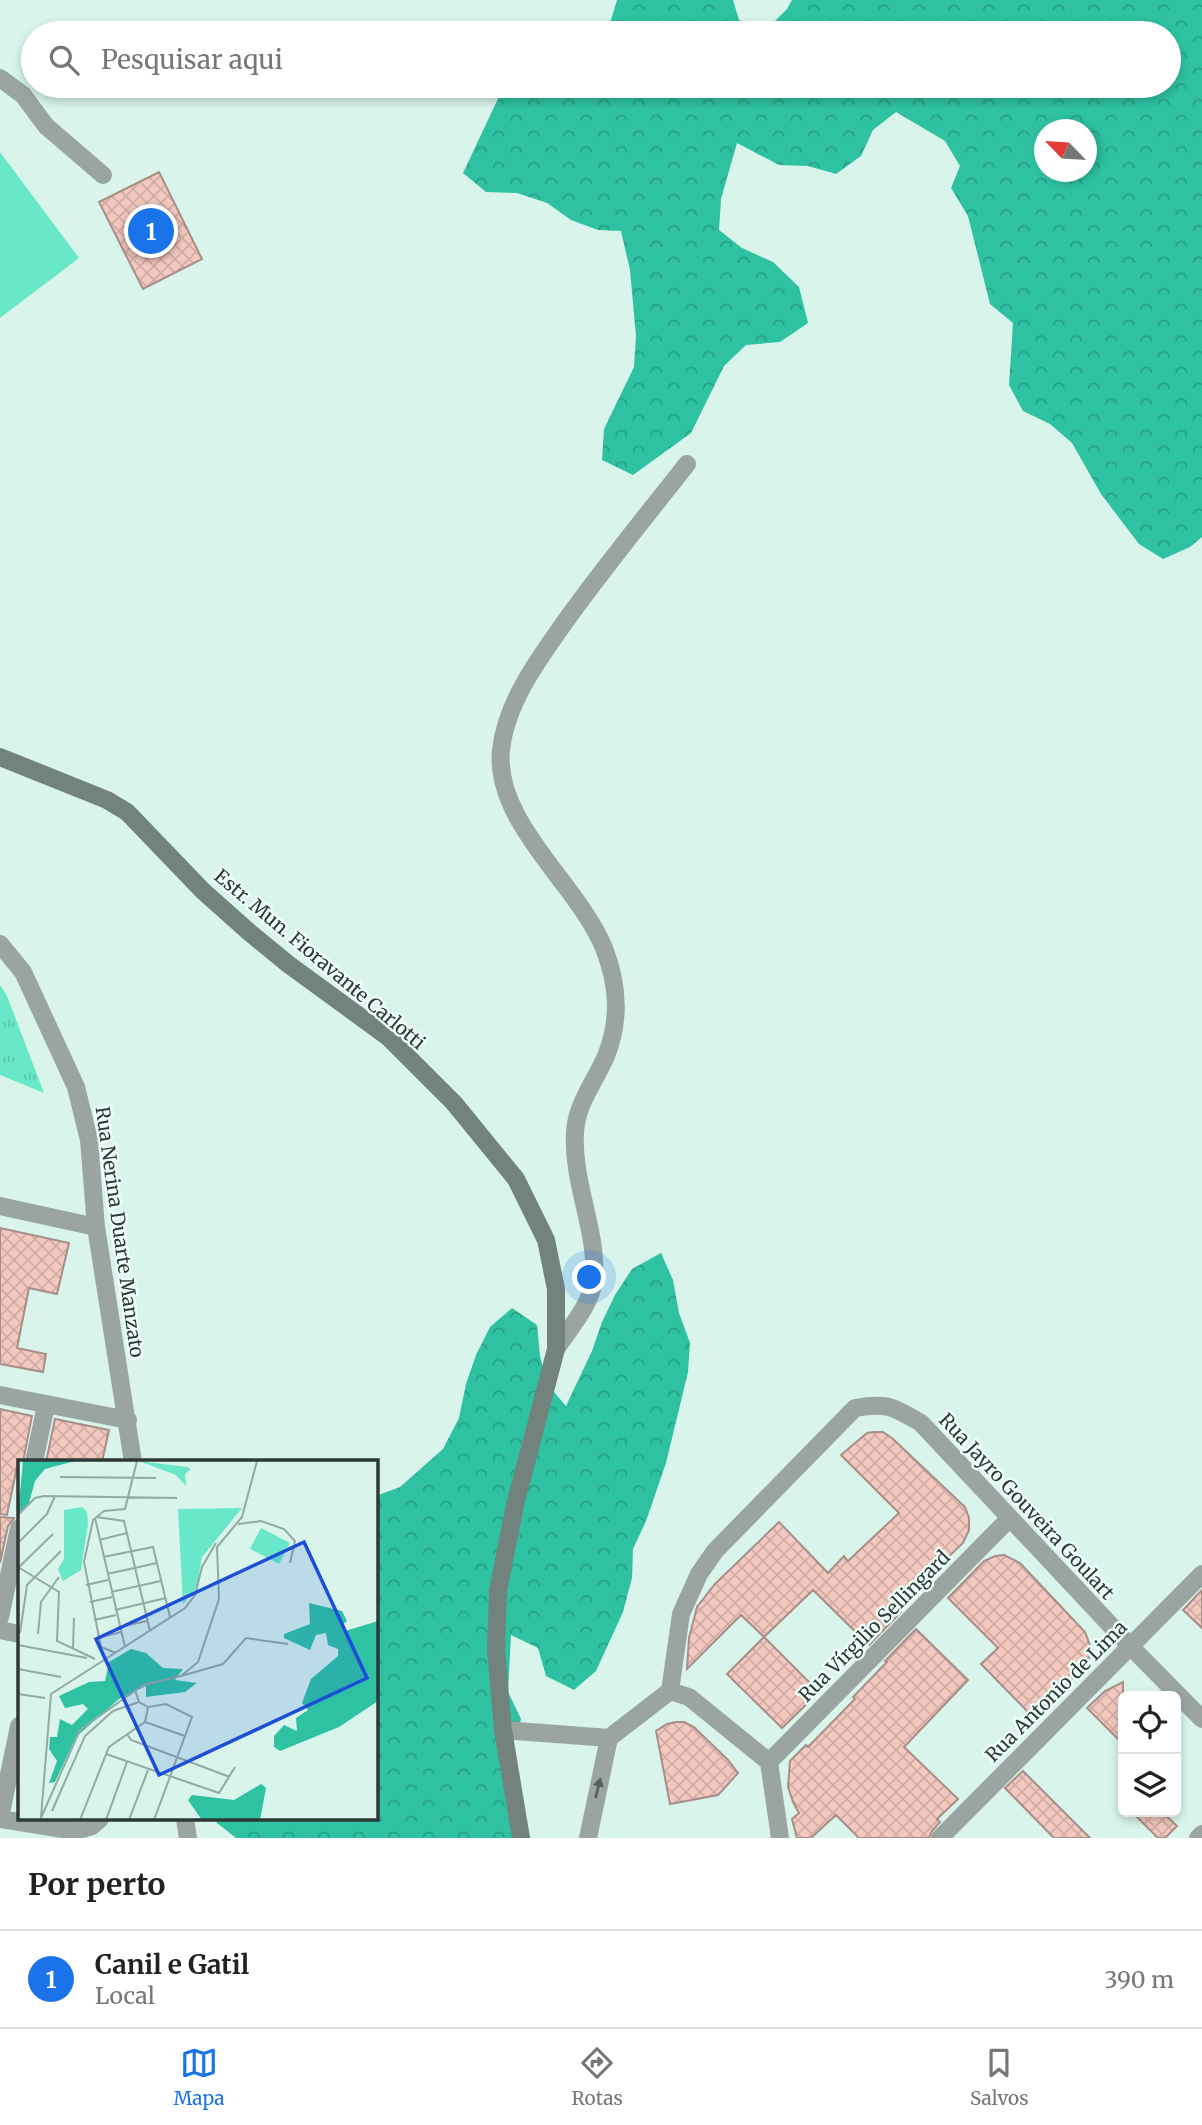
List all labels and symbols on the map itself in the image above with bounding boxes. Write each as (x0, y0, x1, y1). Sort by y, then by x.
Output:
north arrow (1034, 119, 1097, 182)
pin: 1 (128, 205, 174, 257)
street label: Estr. Mun. Fioravante Carlotti (210, 864, 430, 1054)
street label: Rua Nerina Duarte Manzato (90, 1105, 150, 1359)
your location (572, 1260, 606, 1294)
street label: Rua Jayro Gouveira Goulart (934, 1408, 1120, 1605)
inset map (18, 1460, 378, 1820)
street label: Rua Vírgilio Sellingard (793, 1545, 955, 1707)
street label: Rua Antonio de Lima (980, 1615, 1132, 1767)
one-way arrow (593, 1777, 604, 1799)

